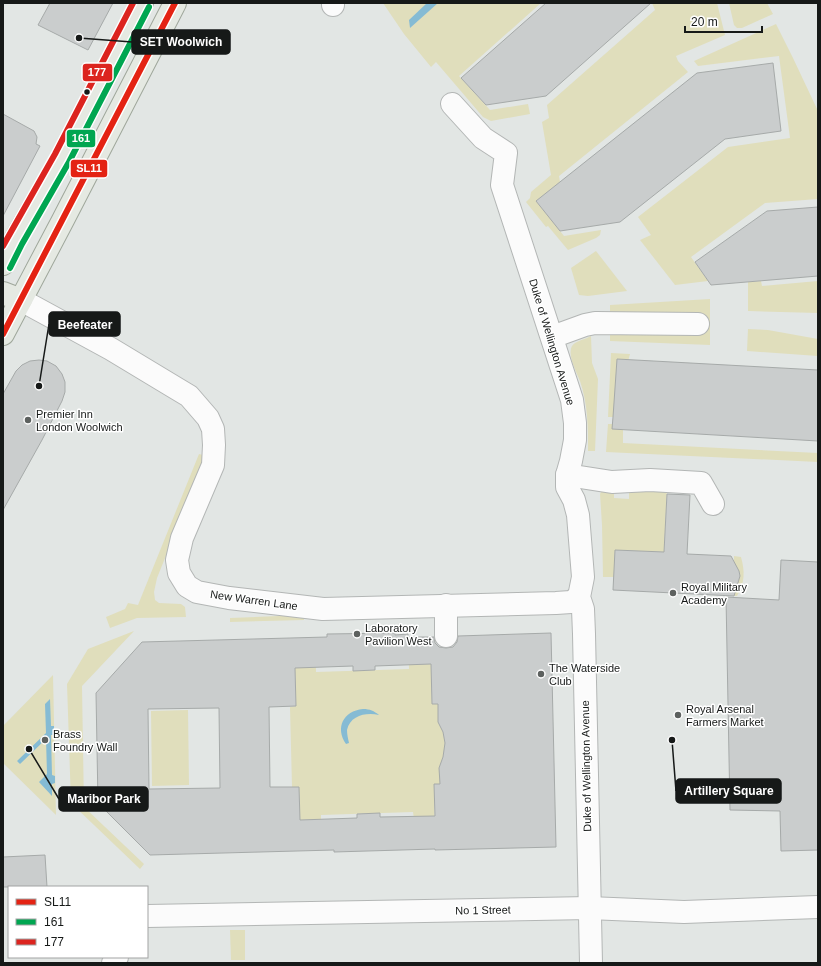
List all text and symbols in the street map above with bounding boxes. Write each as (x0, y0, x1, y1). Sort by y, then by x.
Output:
scale bar (685, 8, 762, 34)
text: 20 m (691, 15, 718, 29)
callout: SET Woolwich (132, 30, 230, 54)
text: SET Woolwich (140, 35, 222, 49)
line badge: 177 (82, 63, 113, 82)
text: 177 (88, 66, 106, 78)
unlabelled marker (82, 87, 92, 97)
line badge: 161 (66, 129, 96, 148)
text: 161 (72, 132, 90, 144)
line badge: SL11 (70, 159, 108, 178)
text: SL11 (76, 162, 102, 174)
street label: Duke of Wellington Avenue (527, 277, 577, 407)
callout: Beefeater (49, 312, 120, 336)
text: Beefeater (58, 318, 113, 332)
place label: Premier Inn London Woolwich (36, 408, 123, 433)
marker: Premier Inn London Woolwich (23, 415, 33, 425)
place label: Royal Military Academy (681, 581, 748, 606)
street label: New Warren Lane (209, 588, 299, 612)
marker: Royal Military Academy (668, 588, 678, 598)
place label: Laboratory Pavilion West (365, 622, 431, 647)
marker: Laboratory Pavilion West (352, 629, 362, 639)
place label: The Waterside Club (549, 662, 620, 687)
marker: The Waterside Club (536, 669, 546, 679)
street label: Duke of Wellington Avenue (579, 700, 593, 832)
place label: Royal Arsenal Farmers Market (686, 703, 764, 728)
marker: Royal Arsenal Farmers Market (673, 710, 683, 720)
place label: Brass Foundry Wall (53, 728, 117, 753)
marker: Brass Foundry Wall (40, 735, 50, 745)
callout: Artillery Square (676, 779, 781, 803)
text: Artillery Square (684, 784, 774, 798)
callout: Maribor Park (59, 787, 148, 811)
text: Maribor Park (67, 792, 141, 806)
legend (8, 886, 148, 958)
text: SL11 (44, 895, 71, 909)
street label: No 1 Street (455, 904, 511, 916)
text: 161 (44, 915, 64, 929)
text: 177 (44, 935, 64, 949)

